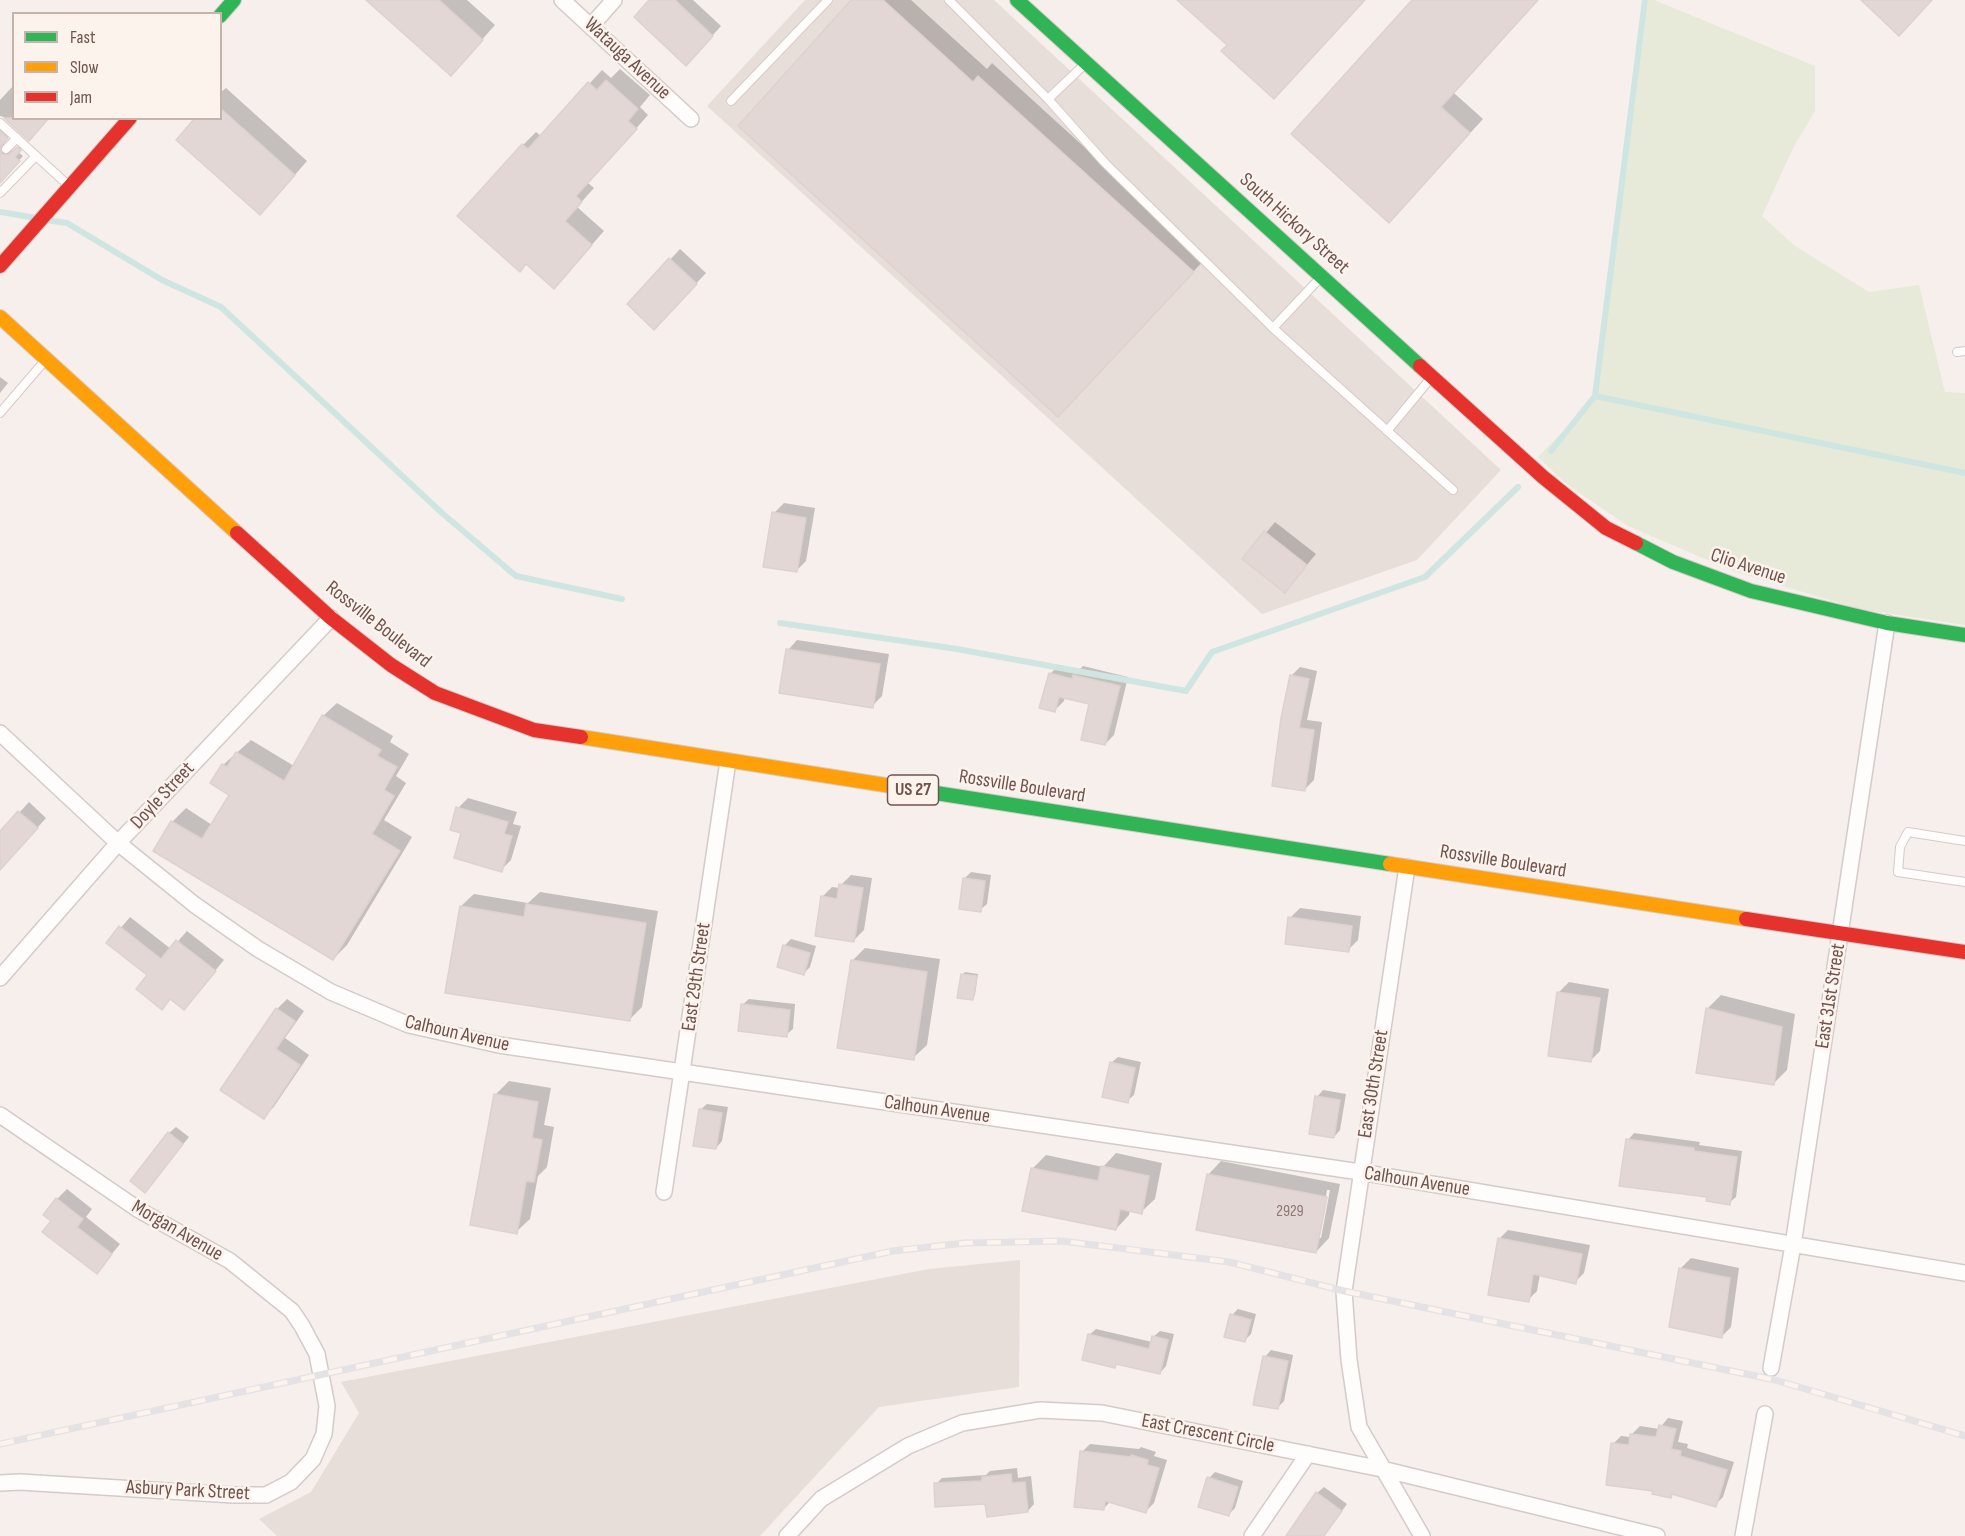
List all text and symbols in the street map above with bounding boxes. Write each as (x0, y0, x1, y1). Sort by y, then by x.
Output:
legend (12, 12, 222, 120)
street label: Watauga Avenue (579, 13, 675, 105)
text: Fast (70, 27, 95, 48)
text: Slow (70, 57, 99, 78)
text: Jam (70, 87, 92, 108)
street label: South Hickory Street (1234, 168, 1354, 280)
street label: Clio Avenue (1707, 544, 1789, 590)
street label: Rossville Boulevard (320, 576, 436, 674)
street label: Doyle Street (126, 758, 200, 834)
street label: Rossville Boulevard (957, 765, 1087, 809)
road number: US 27 (888, 775, 938, 805)
street label: Rossville Boulevard (1438, 840, 1568, 884)
street label: East 29th Street (678, 921, 716, 1033)
street label: East 31st Street (1811, 942, 1851, 1050)
street label: Calhoun Avenue (402, 1010, 512, 1058)
street label: East 30th Street (1354, 1028, 1394, 1140)
street label: Calhoun Avenue (883, 1091, 991, 1129)
street label: Calhoun Avenue (1362, 1162, 1472, 1202)
street label: Morgan Avenue (127, 1195, 227, 1267)
house number: 2929 (1276, 1202, 1304, 1222)
street label: East Crescent Circle (1139, 1409, 1277, 1459)
street label: Asbury Park Street (126, 1476, 250, 1506)

